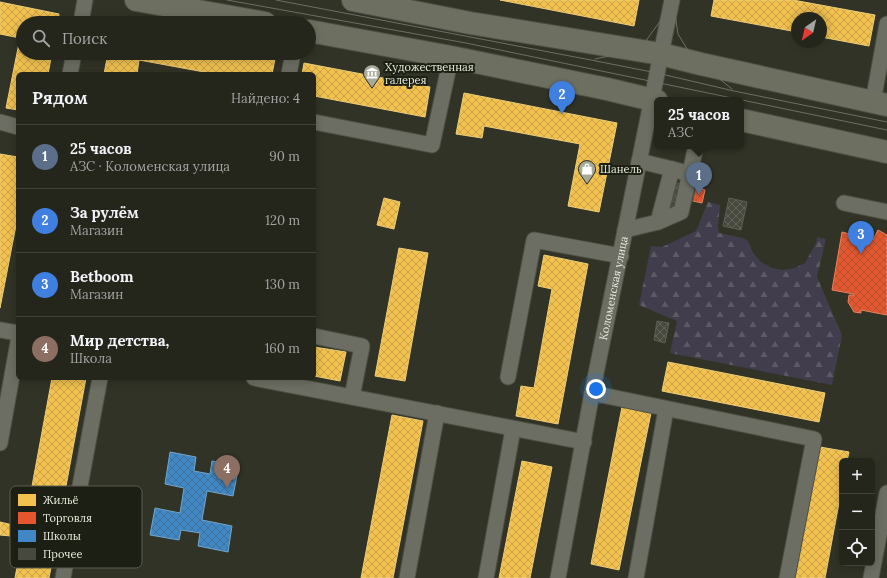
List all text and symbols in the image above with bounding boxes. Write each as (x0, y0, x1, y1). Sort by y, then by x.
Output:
north arrow (791, 12, 827, 48)
search box (16, 16, 316, 60)
icon: search (30, 27, 52, 49)
text: Поиск (62, 29, 107, 48)
place label: Художественная галерея (385, 60, 474, 87)
museum icon: Художественная галерея (362, 63, 382, 88)
pin: 2 (549, 81, 575, 114)
text: Рядом (32, 87, 88, 109)
text: Найдено: 4 (231, 90, 300, 107)
popup (654, 97, 744, 149)
text: 25 часов (668, 105, 730, 124)
text: АЗС (668, 124, 693, 141)
text: 25 часов (70, 139, 132, 158)
text: 1 (42, 148, 48, 165)
text: 90 m (269, 148, 300, 165)
text: АЗС · Коломенская улица (70, 158, 230, 175)
shop icon: Шанель (577, 159, 597, 184)
place label: Шанель (600, 162, 642, 176)
pin: 1 (686, 162, 712, 195)
text: За рулём (70, 203, 139, 222)
text: 2 (42, 212, 48, 229)
text: 120 m (265, 212, 300, 229)
pin: 3 (848, 221, 874, 254)
text: Магазин (70, 222, 123, 239)
street label: Коломенская улица (596, 235, 631, 341)
text: Betboom (70, 267, 134, 286)
text: 3 (41, 276, 49, 293)
text: 130 m (265, 276, 300, 293)
text: Магазин (70, 286, 123, 303)
text: Мир детства, (70, 331, 169, 350)
text: 4 (41, 340, 49, 357)
text: 160 m (265, 340, 300, 357)
text: Школа (70, 350, 112, 367)
your location (586, 379, 606, 399)
pin: 4 (214, 455, 240, 488)
map controls (839, 458, 875, 566)
button: + (839, 458, 875, 494)
legend (10, 486, 142, 568)
text: Жильё (43, 493, 79, 507)
button: − (839, 494, 875, 530)
text: Торговля (43, 511, 92, 525)
text: Школы (43, 529, 81, 543)
button: locate (839, 530, 875, 566)
text: Прочее (43, 547, 82, 561)

